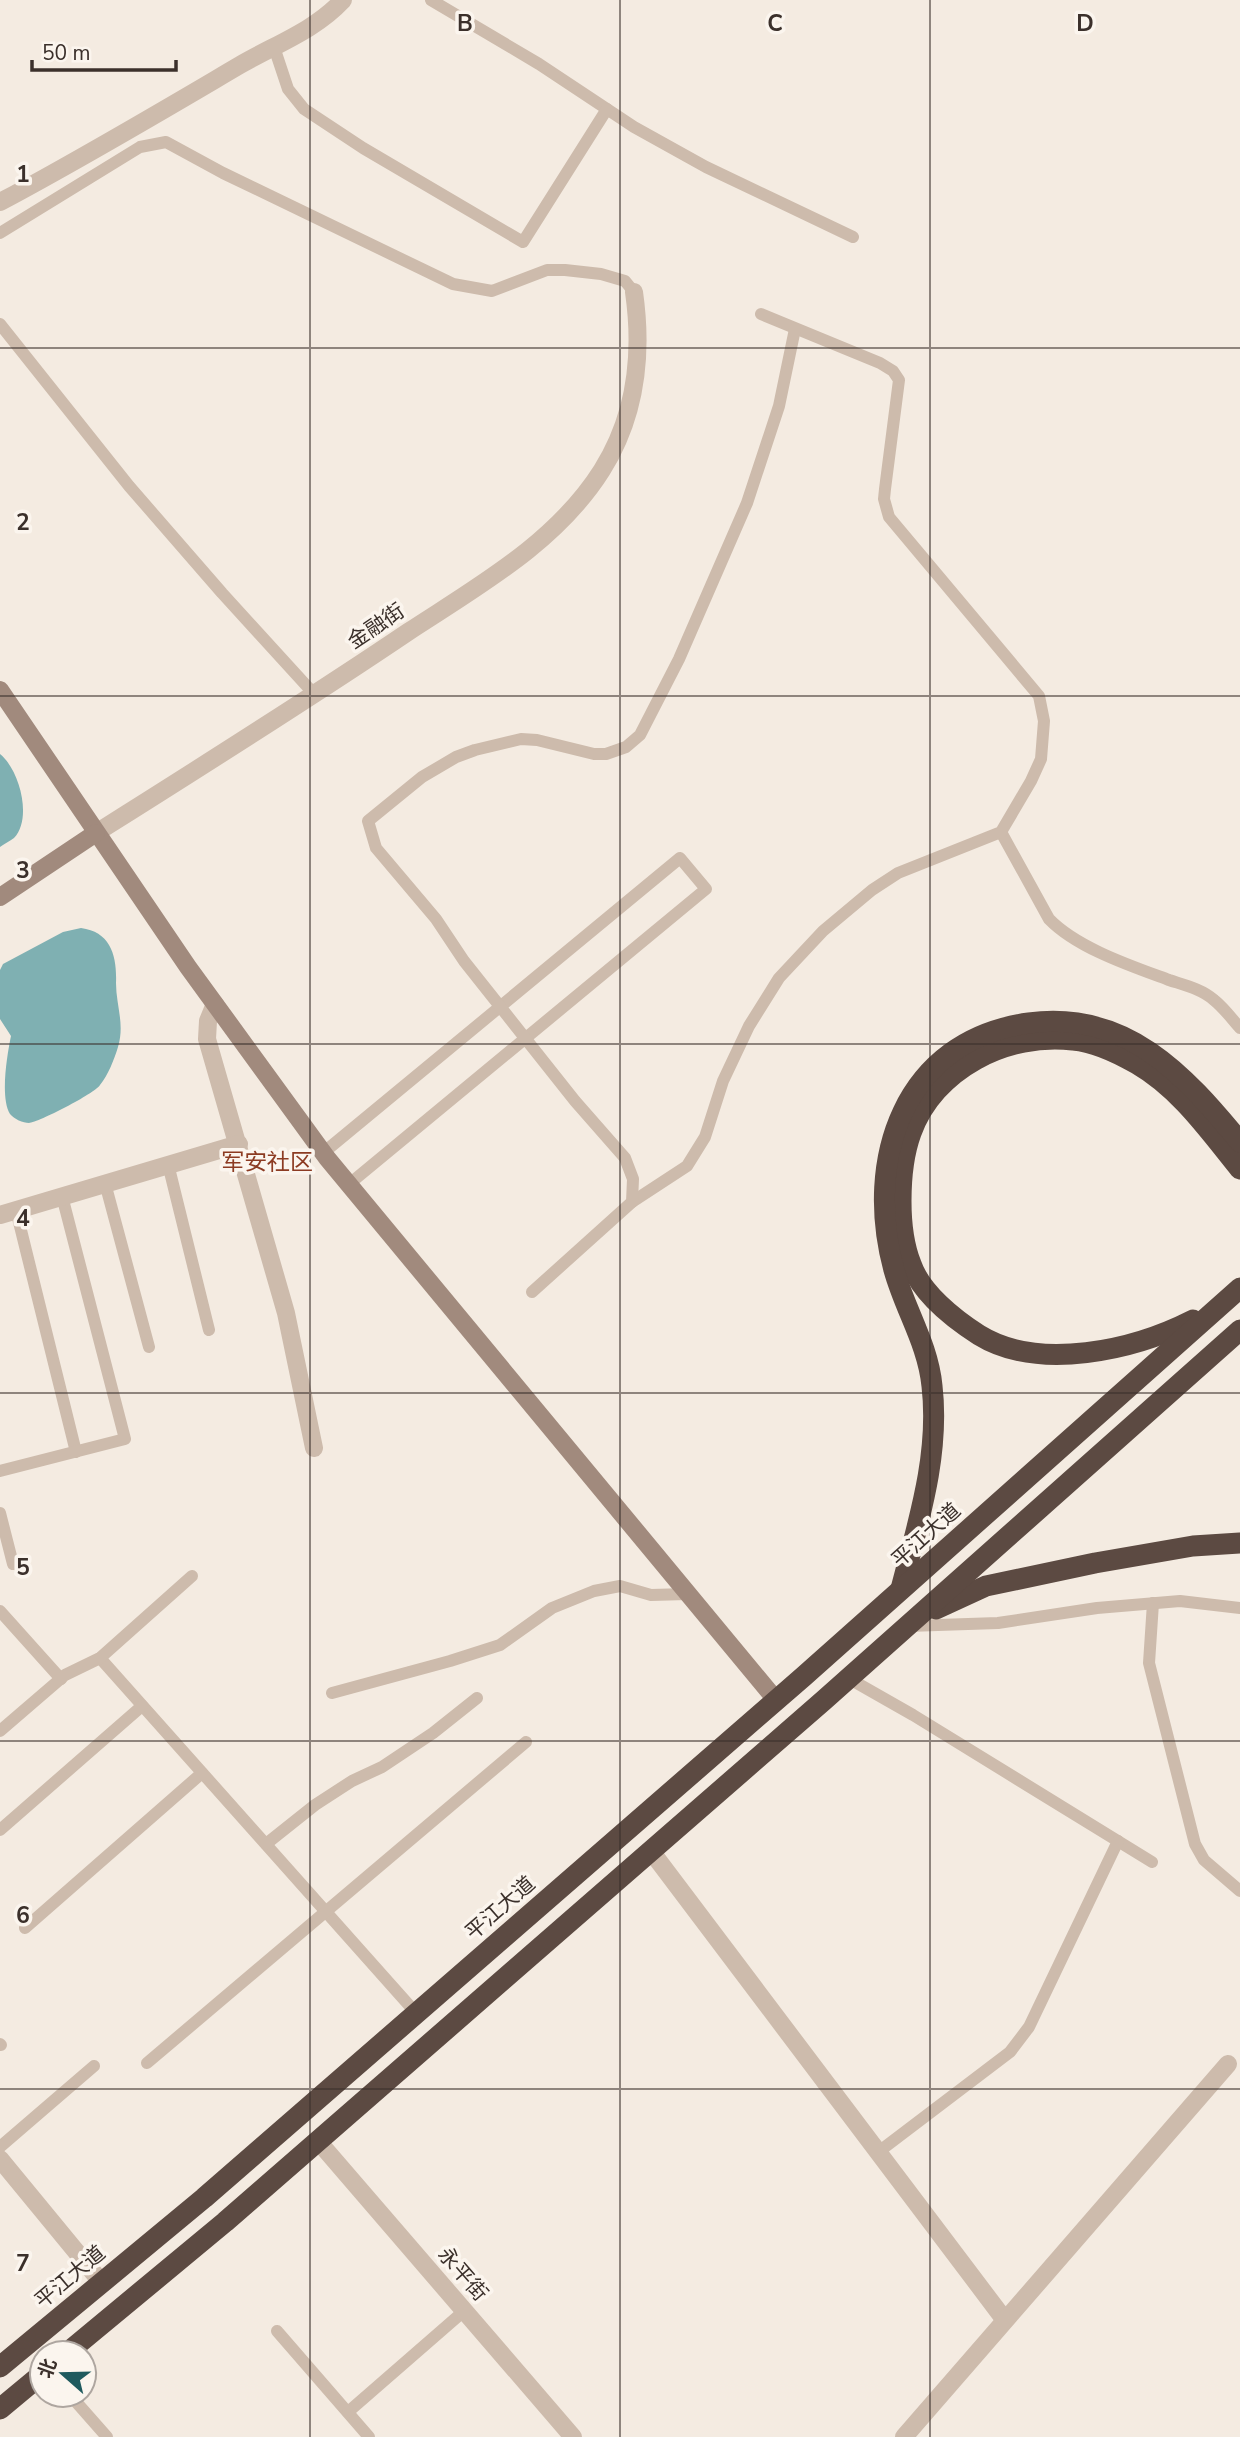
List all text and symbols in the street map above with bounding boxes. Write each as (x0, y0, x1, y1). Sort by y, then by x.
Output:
text: B (457, 8, 473, 39)
text: C (767, 8, 783, 39)
text: D (1076, 8, 1094, 39)
scale bar (32, 28, 175, 72)
text: 50 m (42, 39, 91, 67)
text: 1 (16, 159, 30, 190)
text: 2 (16, 507, 30, 538)
street label: 金融街 (342, 597, 410, 655)
text: 3 (16, 855, 30, 886)
district label: 军安社区 (221, 1147, 313, 1178)
text: 4 (16, 1203, 30, 1234)
street label: 平江大道 (885, 1496, 967, 1574)
text: 5 (16, 1552, 30, 1583)
street label: 平江大道 (459, 1870, 541, 1946)
text: 6 (16, 1900, 30, 1931)
street label: 平江大道 (29, 2239, 111, 2315)
street label: 永平街 (432, 2241, 494, 2307)
text: 7 (16, 2248, 30, 2279)
north arrow (28, 2339, 98, 2409)
text: 北 (32, 2355, 63, 2382)

